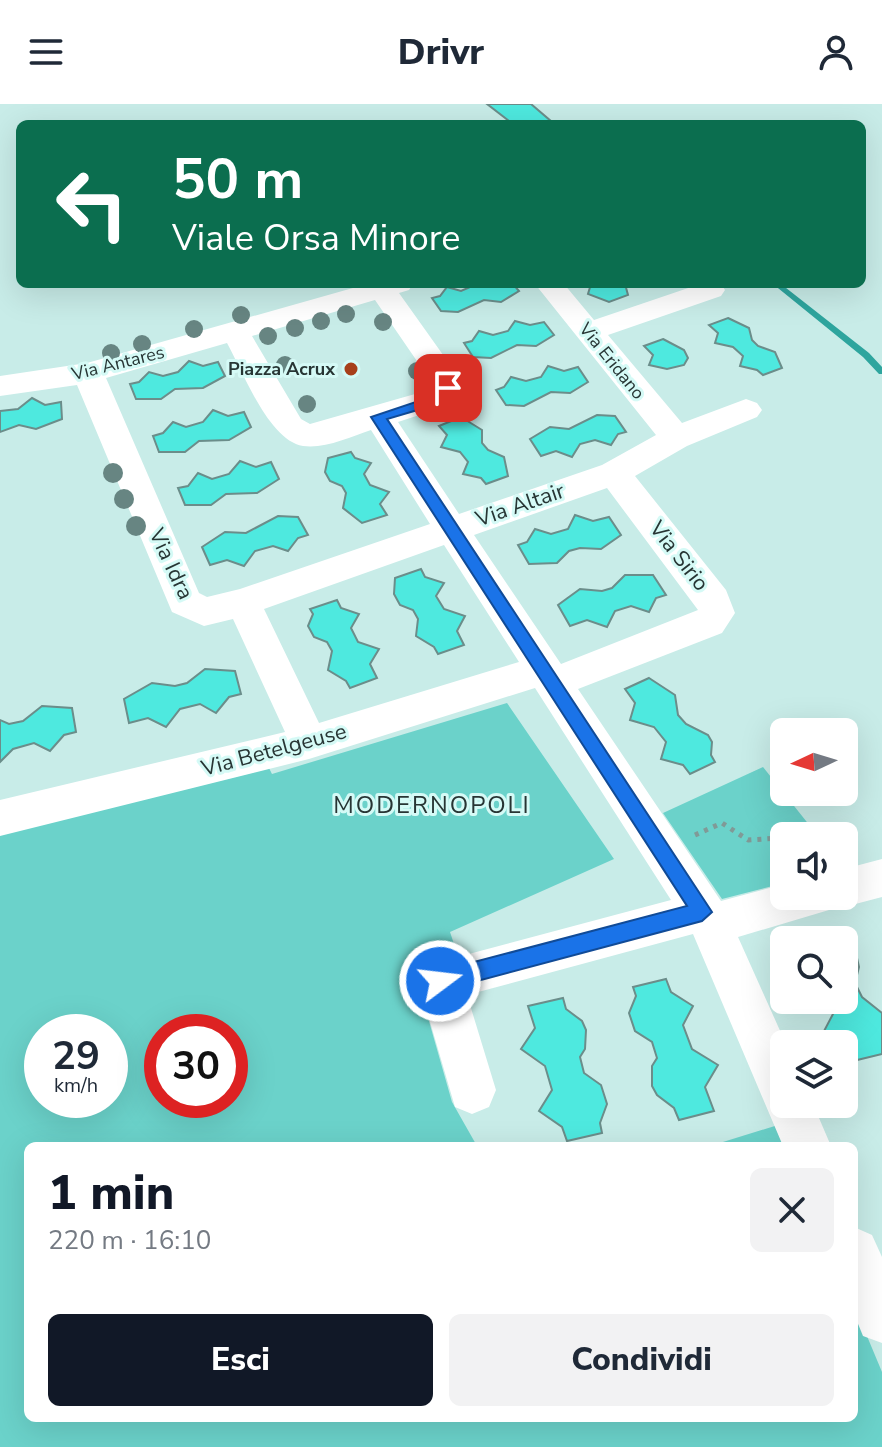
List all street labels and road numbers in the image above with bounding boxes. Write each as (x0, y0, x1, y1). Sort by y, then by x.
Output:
street label: Via Eridano (573, 317, 650, 404)
street label: Via Antares (68, 340, 167, 386)
street label: Via Altair (471, 476, 569, 535)
street label: Via Sirio (641, 514, 716, 597)
street label: Via Idra (141, 523, 201, 605)
street label: Via Betelgeuse (197, 716, 350, 784)

